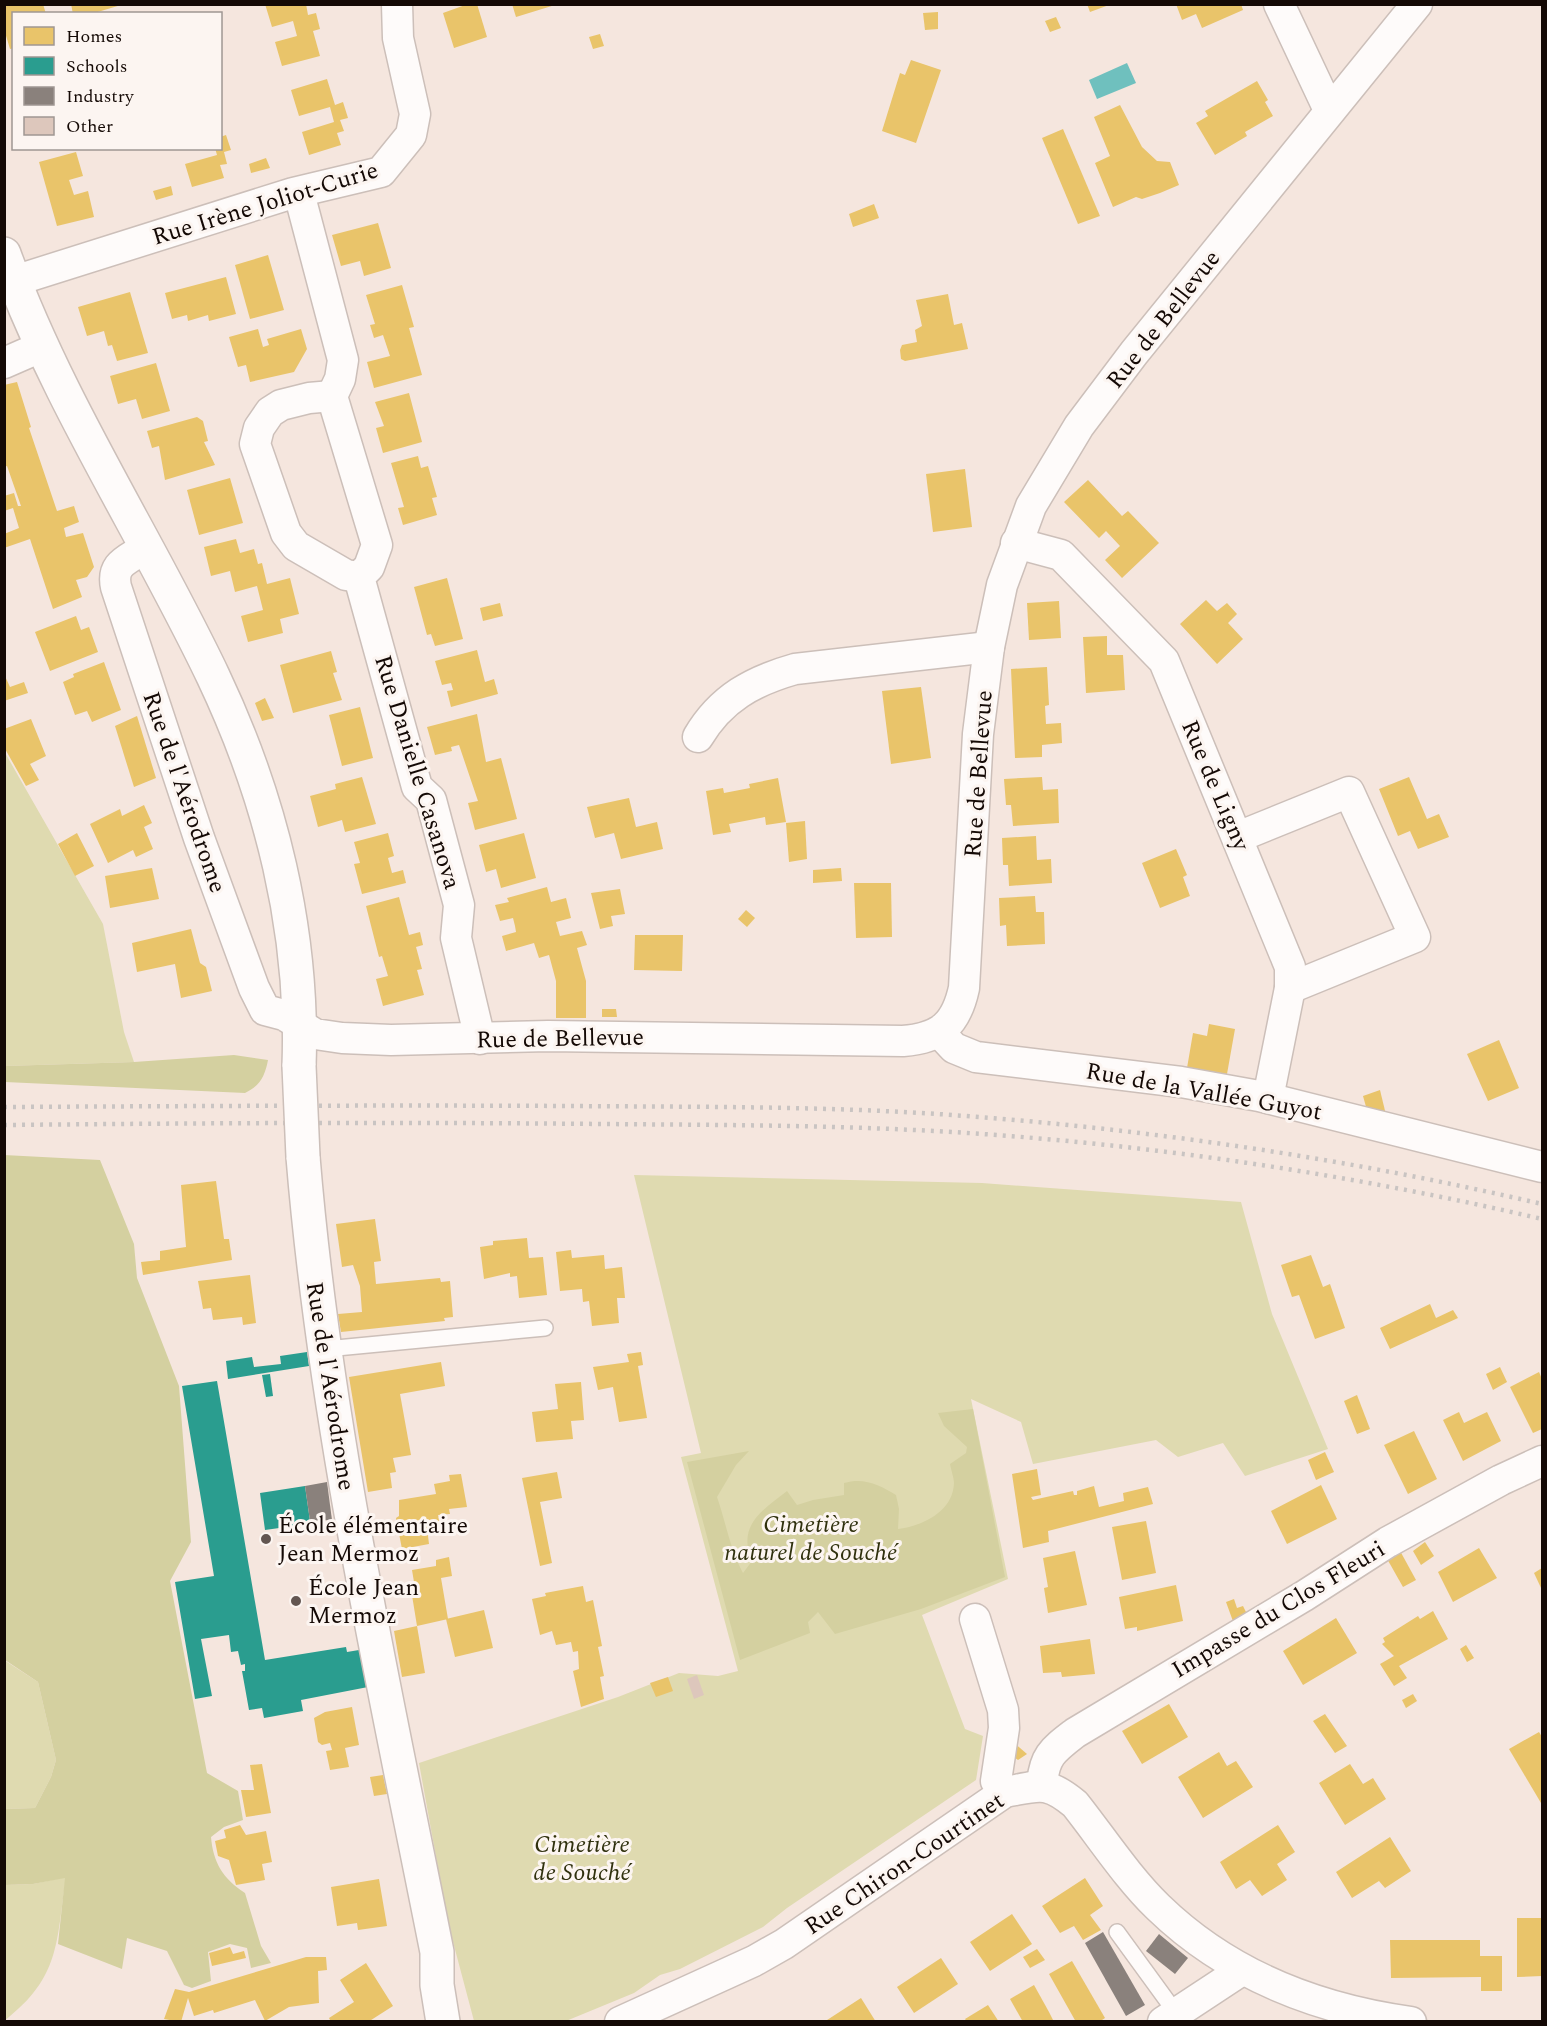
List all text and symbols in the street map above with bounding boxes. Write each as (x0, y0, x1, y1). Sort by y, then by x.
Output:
legend (12, 12, 222, 150)
text: Homes (66, 23, 122, 50)
text: Schools (66, 53, 128, 80)
text: Industry (66, 83, 135, 110)
text: Other (66, 113, 113, 140)
street label: Rue Irène Joliot-Curie (148, 152, 383, 256)
street label: Rue de Bellevue (1098, 242, 1230, 397)
street label: Rue Danielle Casanova (364, 651, 470, 894)
street label: Rue de l'Aérodrome (133, 687, 235, 898)
street label: Rue de Bellevue (955, 689, 1003, 859)
street label: Rue de Ligny (1171, 714, 1259, 858)
street label: Rue de Bellevue (476, 1020, 644, 1058)
street label: Rue de la Vallée Guyot (1083, 1053, 1325, 1130)
street label: Rue de l'Aérodrome (296, 1279, 364, 1493)
park label: Cimetière naturel de Souché (725, 1507, 900, 1571)
place label: École élémentaire Jean Mermoz (278, 1508, 468, 1572)
marker: École élémentaire Jean Mermoz (259, 1532, 273, 1546)
street label: Impasse du Clos Fleuri (1165, 1532, 1392, 1688)
place label: École Jean Mermoz (308, 1570, 419, 1634)
marker: École Jean Mermoz (289, 1594, 303, 1608)
street label: Rue Chiron-Courtinet (797, 1783, 1012, 1944)
park label: Cimetière de Souché (533, 1827, 633, 1891)

